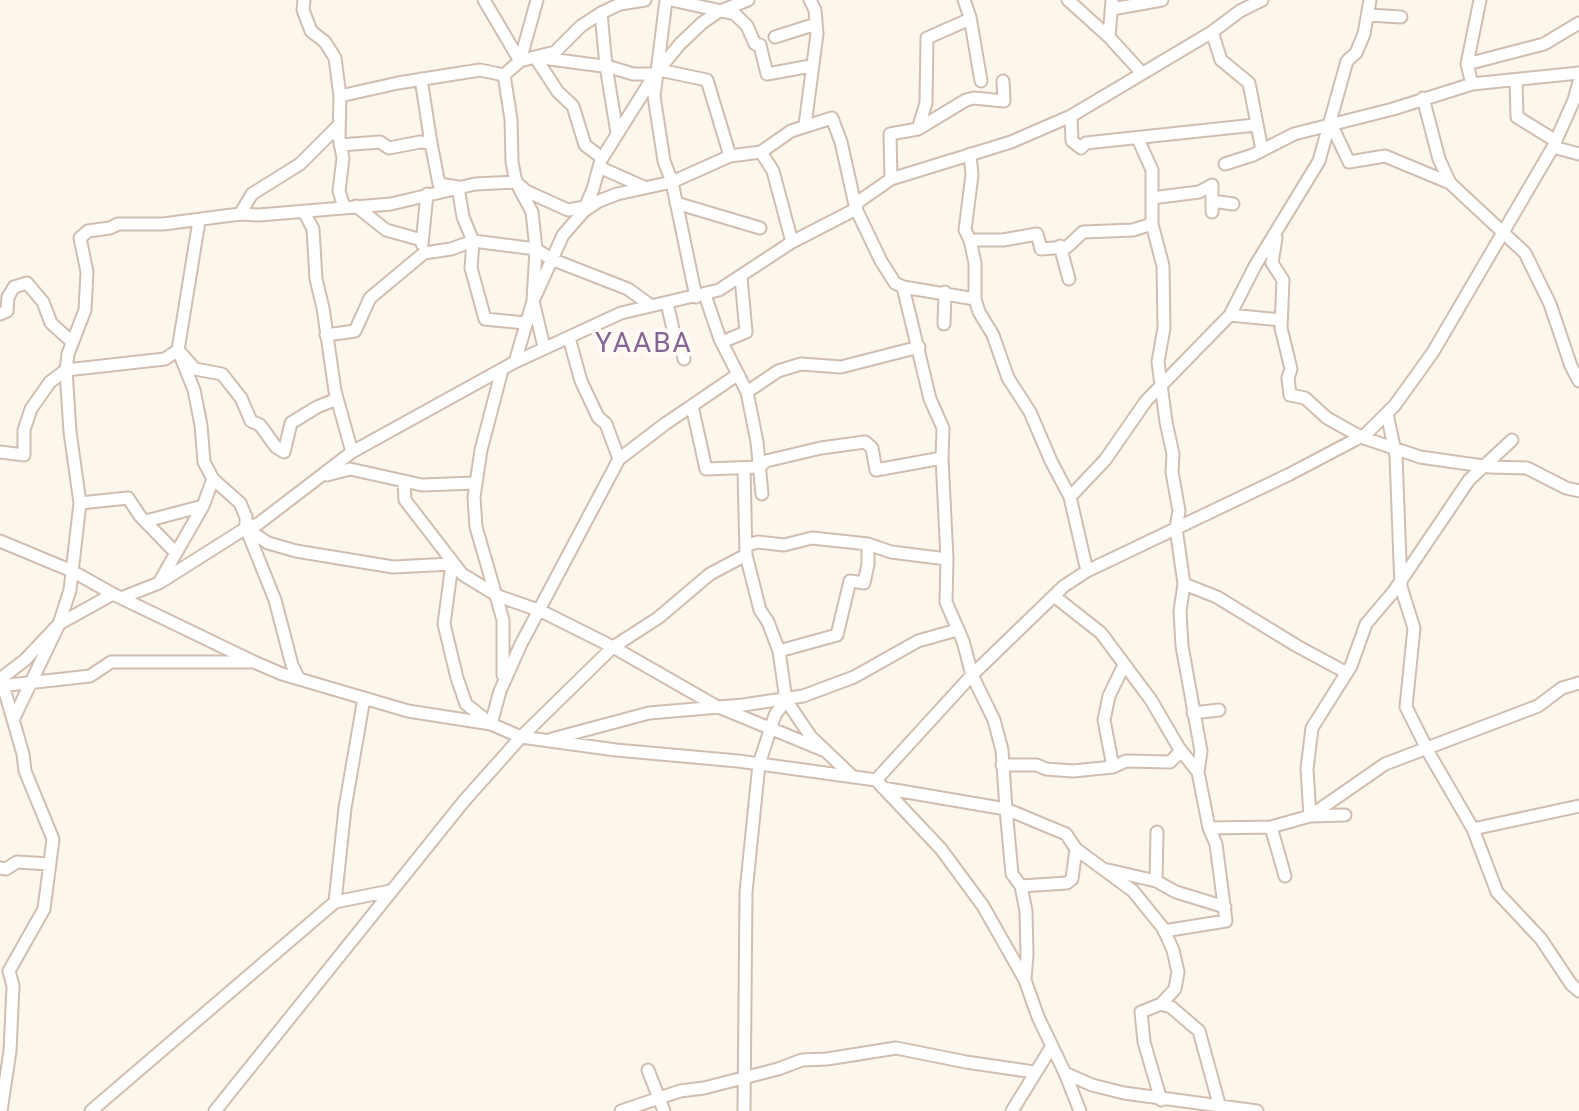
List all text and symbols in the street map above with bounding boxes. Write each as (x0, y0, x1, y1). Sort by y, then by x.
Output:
district label: YAABA (595, 328, 693, 362)

